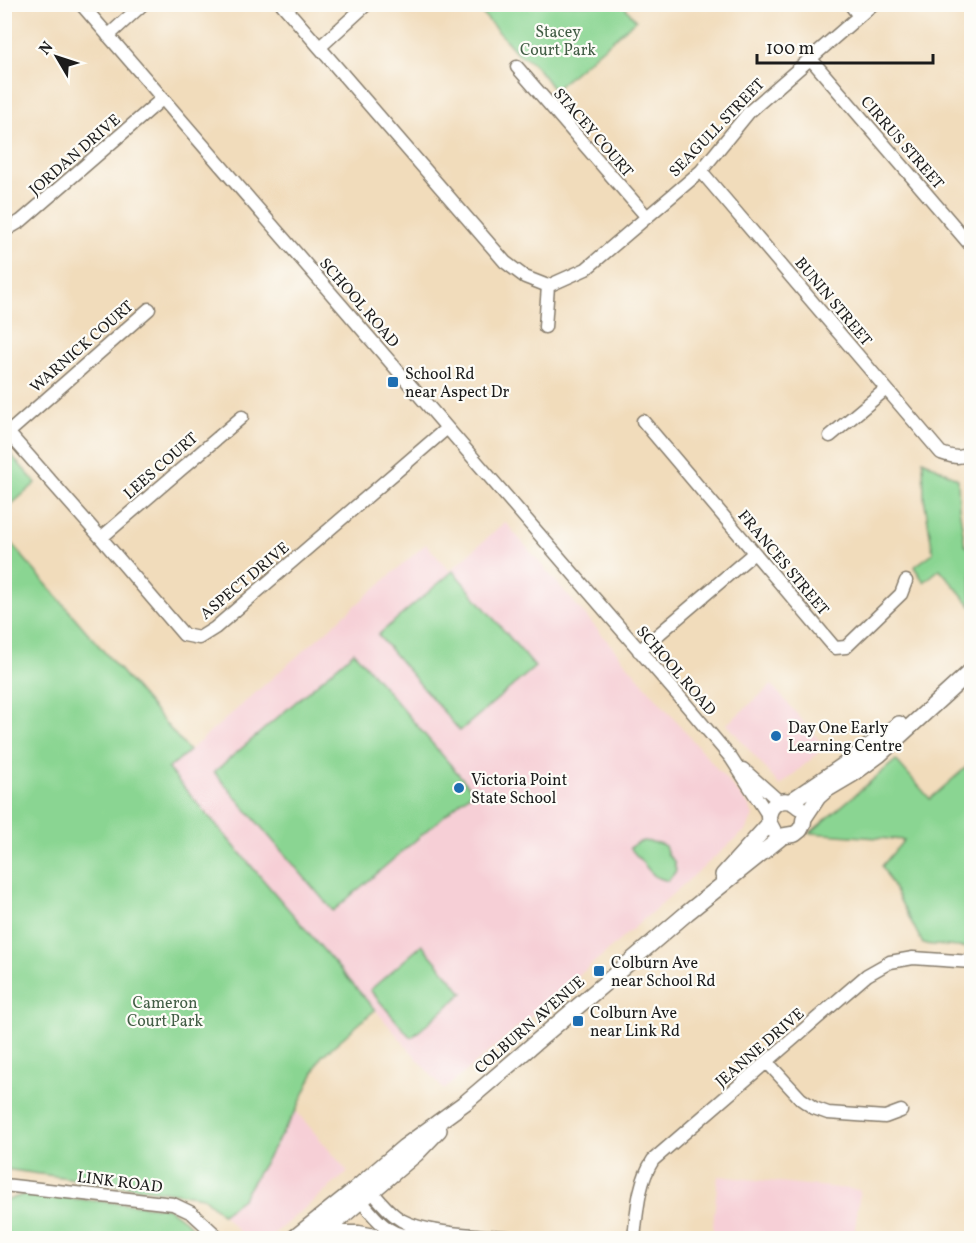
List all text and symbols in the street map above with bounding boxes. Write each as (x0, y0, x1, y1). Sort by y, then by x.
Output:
park label: Stacey Court Park (520, 22, 596, 62)
north arrow (27, 27, 87, 87)
scale bar (757, 27, 932, 65)
text: N (35, 37, 59, 60)
text: 100 m (766, 37, 815, 62)
street label: SEAGULL STREET (665, 74, 770, 183)
street label: STACEY COURT (548, 84, 637, 183)
street label: CIRRUS STREET (855, 92, 948, 195)
street label: JORDAN DRIVE (25, 110, 126, 201)
street label: BUNIN STREET (789, 253, 876, 351)
street label: SCHOOL ROAD (313, 254, 404, 353)
street label: WARNICK COURT (26, 296, 139, 399)
place label: School Rd near Aspect Dr (405, 364, 510, 404)
marker: School Rd near Aspect Dr (386, 375, 400, 389)
street label: LEES COURT (119, 428, 203, 505)
street label: FRANCES STREET (732, 506, 833, 621)
street label: ASPECT DRIVE (196, 538, 295, 625)
street label: SCHOOL ROAD (630, 622, 721, 721)
place label: Day One Early Learning Centre (788, 718, 902, 758)
marker: Day One Early Learning Centre (769, 729, 783, 743)
place label: Victoria Point State School (471, 770, 568, 810)
marker: Victoria Point State School (452, 781, 466, 795)
place label: Colburn Ave near School Rd (611, 953, 716, 993)
marker: Colburn Ave near School Rd (592, 964, 606, 978)
street label: COLBURN AVENUE (471, 972, 590, 1080)
park label: Cameron Court Park (127, 993, 203, 1033)
place label: Colburn Ave near Link Rd (590, 1003, 680, 1043)
street label: JEANNE DRIVE (711, 1004, 810, 1093)
marker: Colburn Ave near Link Rd (571, 1014, 585, 1028)
street label: LINK ROAD (76, 1167, 164, 1199)

